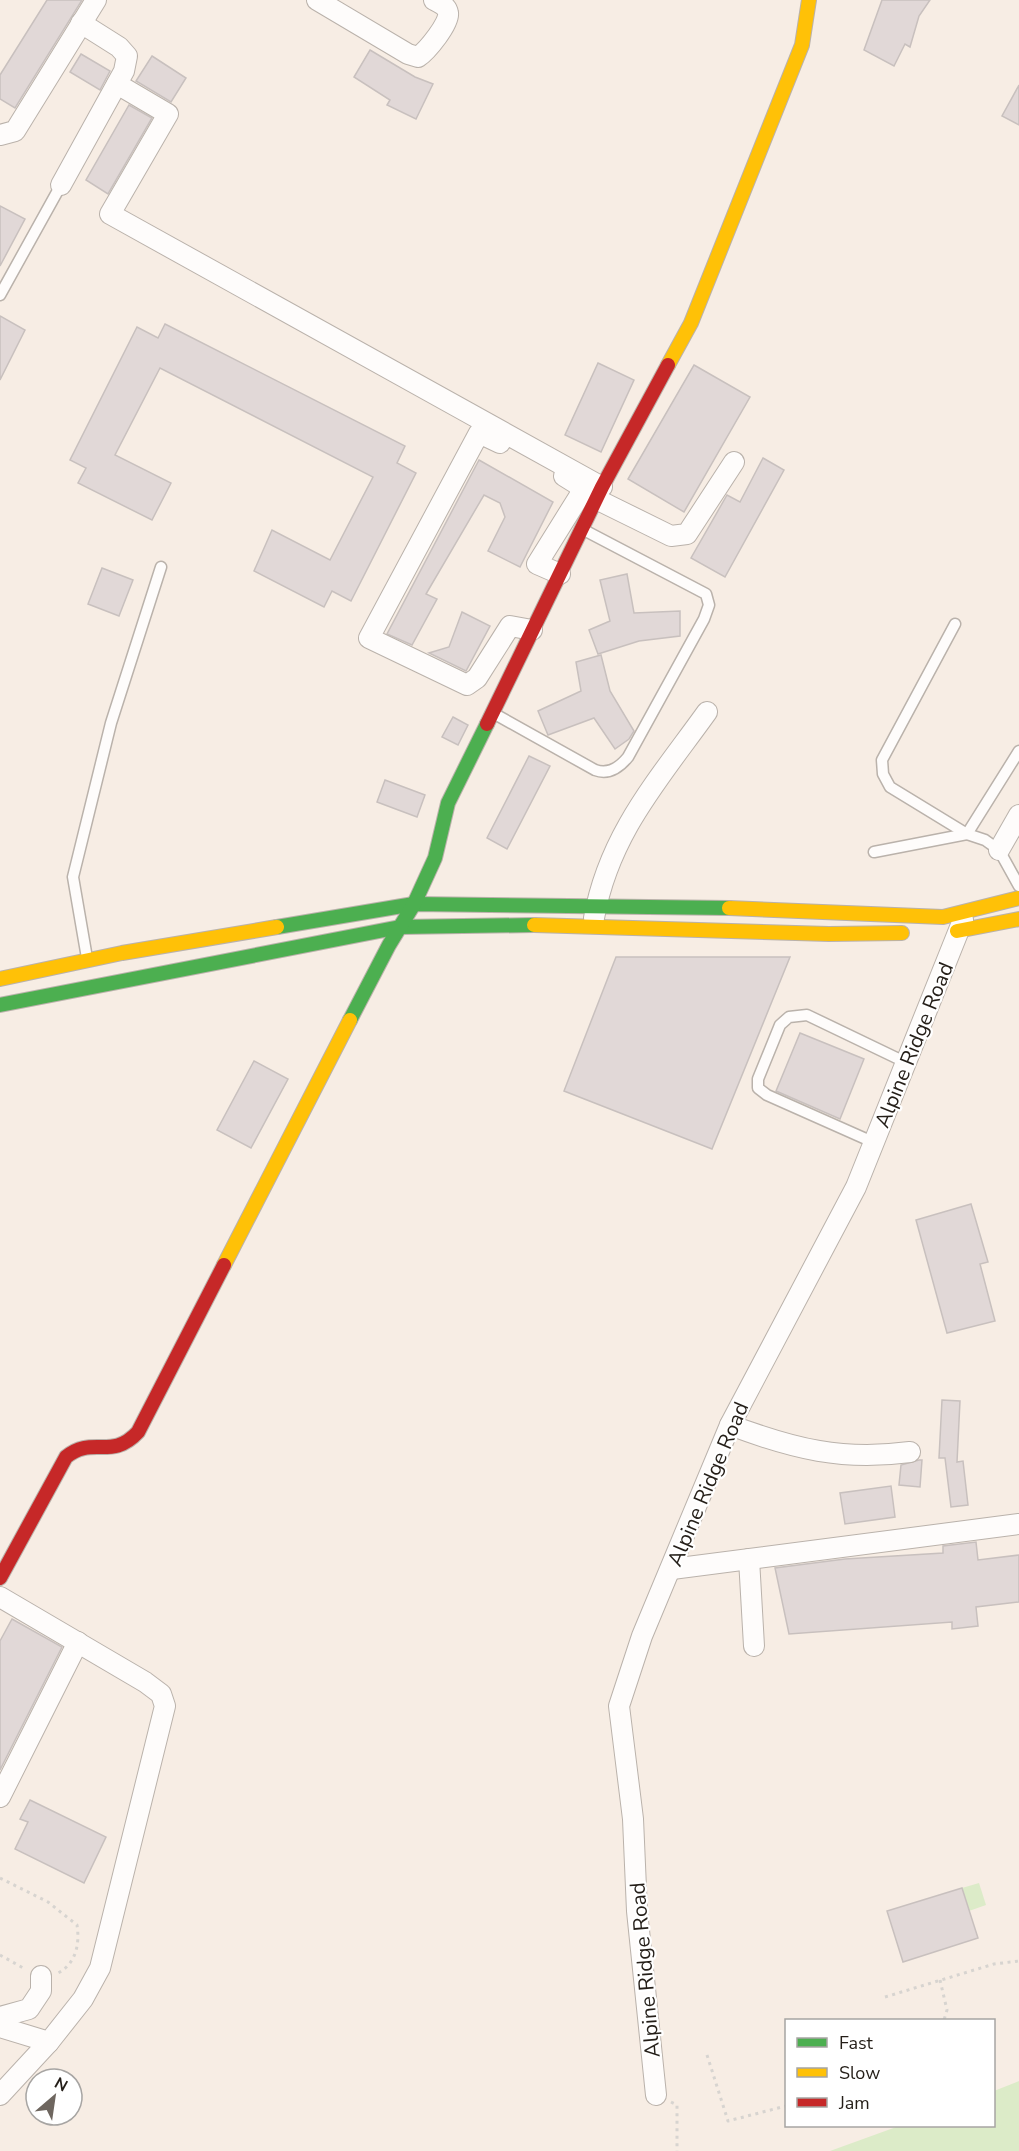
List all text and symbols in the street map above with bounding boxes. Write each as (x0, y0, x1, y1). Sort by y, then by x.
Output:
street label: Alpine Ridge Road (868, 958, 960, 1132)
street label: Alpine Ridge Road (661, 1398, 755, 1570)
street label: Alpine Ridge Road (623, 1881, 667, 2059)
legend (785, 2019, 995, 2127)
text: Fast (839, 2031, 874, 2055)
text: Slow (839, 2061, 880, 2085)
north arrow (24, 2067, 84, 2127)
text: N (50, 2072, 71, 2097)
text: Jam (838, 2091, 870, 2115)

